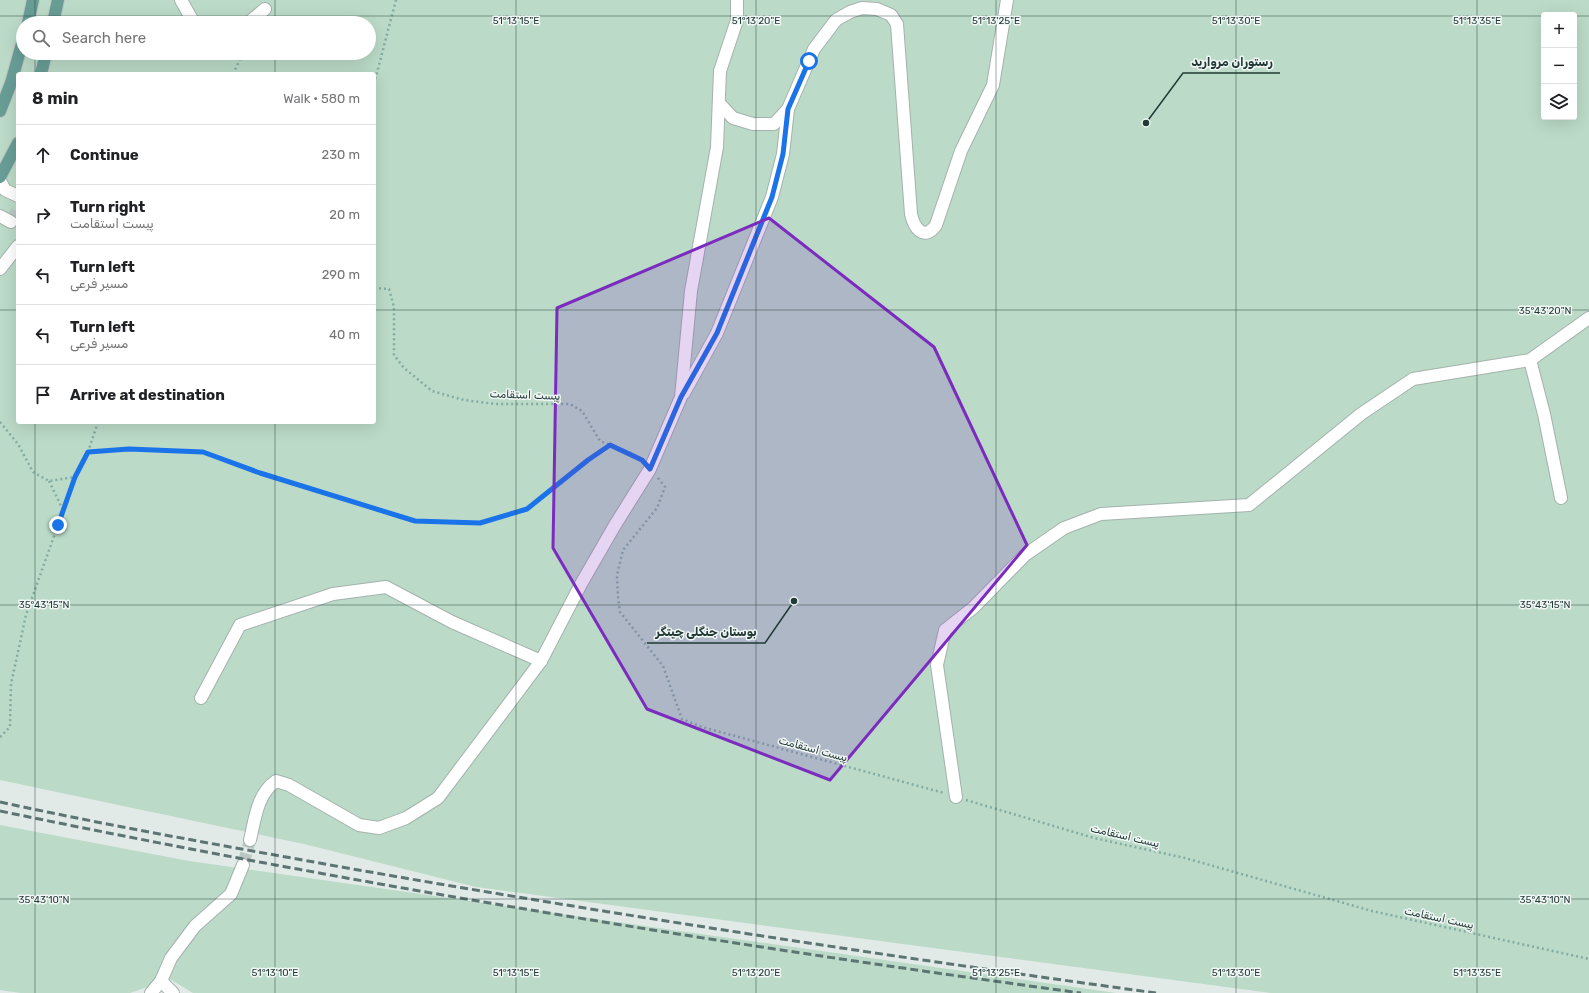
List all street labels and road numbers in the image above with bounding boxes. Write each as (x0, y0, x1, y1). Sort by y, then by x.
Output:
street label: پیست استقامت (489, 387, 561, 404)
street label: پیست استقامت (777, 734, 849, 765)
street label: پیست استقامت (1089, 822, 1161, 851)
street label: پیست استقامت (1403, 904, 1475, 933)

